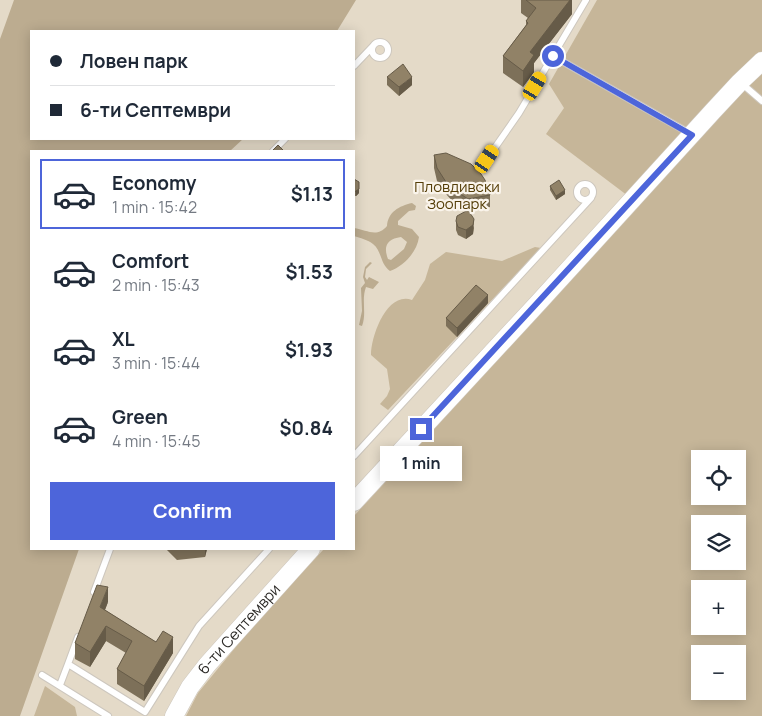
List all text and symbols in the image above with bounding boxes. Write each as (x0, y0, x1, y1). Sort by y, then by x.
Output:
route start (542, 45, 564, 67)
text: Ловен парк (80, 48, 188, 74)
car (520, 69, 549, 103)
text: 6-ти Септември (80, 97, 231, 123)
car (472, 142, 501, 176)
text: Economy (112, 170, 196, 196)
icon: car (52, 172, 97, 217)
park label: Пловдивски Зоопарк (414, 176, 500, 214)
text: $1.13 (291, 181, 333, 207)
text: 1 min · 15:42 (112, 196, 197, 218)
text: Comfort (112, 248, 189, 274)
icon: car (52, 250, 97, 295)
text: $1.53 (286, 259, 333, 285)
text: 2 min · 15:43 (112, 274, 200, 296)
text: XL (112, 326, 135, 352)
icon: car (52, 328, 97, 373)
text: $1.93 (285, 337, 333, 363)
text: 3 min · 15:44 (112, 352, 200, 374)
text: Green (112, 404, 168, 430)
icon: car (52, 406, 97, 451)
text: $0.84 (280, 415, 333, 441)
route end (410, 418, 432, 440)
text: 4 min · 15:45 (112, 430, 200, 452)
callout: 1 min (380, 446, 462, 482)
map controls (691, 450, 746, 700)
button: locate (691, 450, 746, 505)
text: 1 min (401, 452, 441, 474)
button: Confirm (50, 482, 335, 540)
button: layers (691, 515, 746, 570)
street label: 6-ти Септември (193, 579, 285, 679)
button: + (691, 580, 746, 635)
button: − (691, 645, 746, 700)

